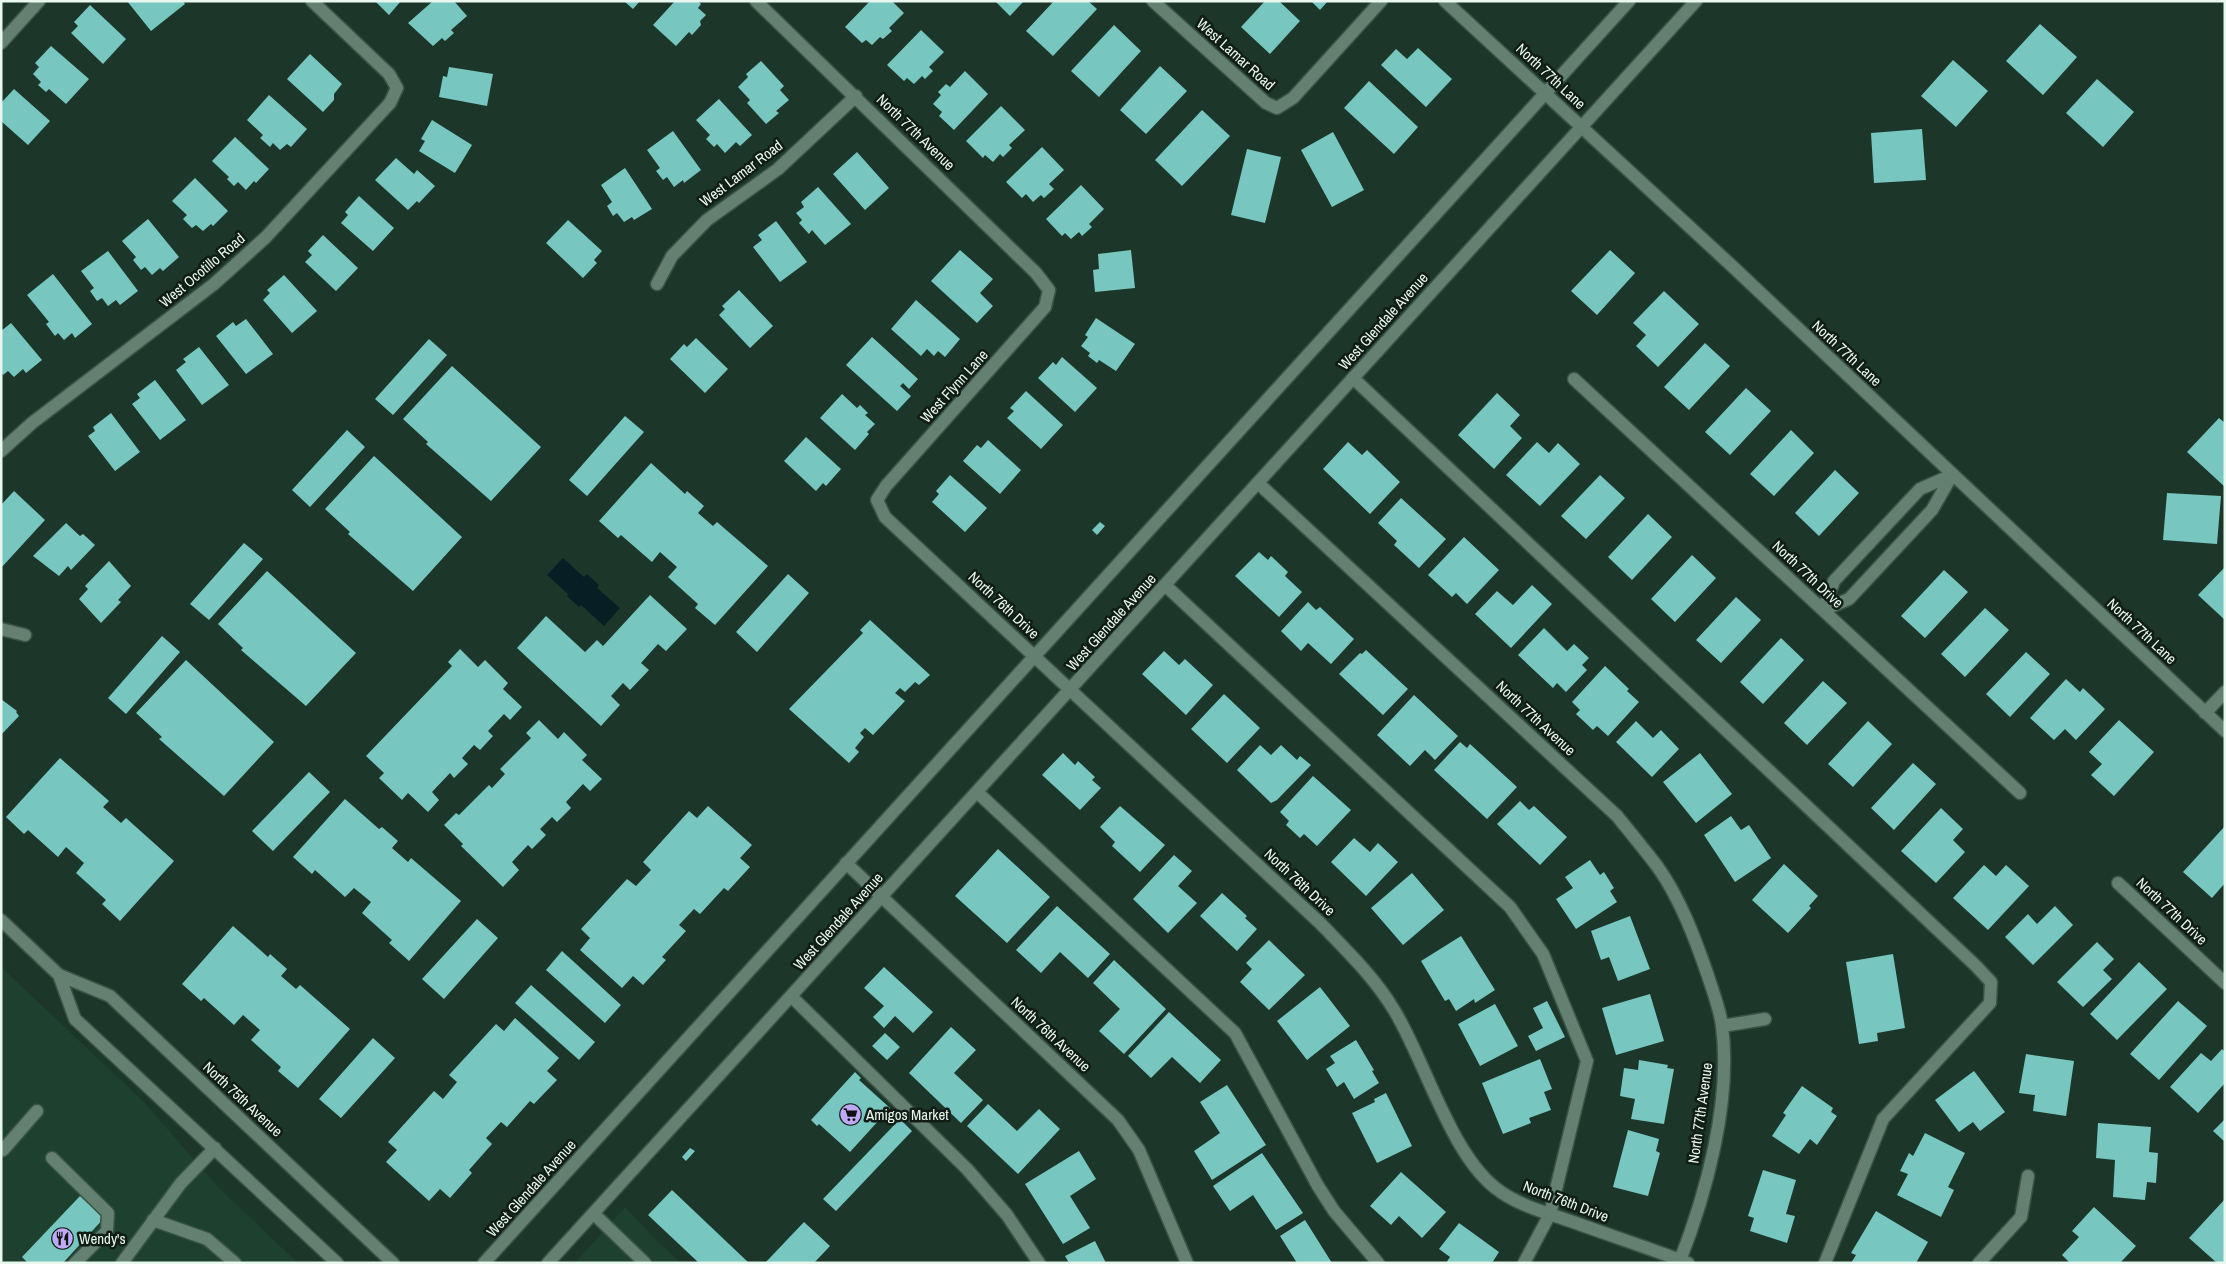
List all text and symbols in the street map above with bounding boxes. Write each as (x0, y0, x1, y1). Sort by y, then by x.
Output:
street label: West Lamar Road (1192, 13, 1280, 95)
street label: North 77th Lane (1512, 38, 1591, 114)
street label: North 77th Avenue (872, 89, 960, 175)
street label: West Lamar Road (695, 135, 787, 211)
street label: West Ocotillo Road (155, 228, 249, 312)
street label: West Glendale Avenue (1333, 268, 1433, 374)
street label: North 77th Lane (1808, 315, 1887, 391)
street label: West Flynn Lane (915, 345, 993, 427)
street label: North 77th Drive (1768, 536, 1848, 613)
street label: North 76th Drive (964, 567, 1044, 644)
street label: West Glendale Avenue (1061, 569, 1161, 675)
street label: North 77th Lane (2103, 593, 2182, 669)
street label: North 77th Avenue (1492, 676, 1580, 760)
street label: North 76th Drive (1260, 844, 1340, 921)
street label: West Glendale Avenue (788, 868, 888, 974)
street label: North 77th Drive (2132, 873, 2212, 950)
street label: North 76th Avenue (1007, 992, 1095, 1076)
street label: North 75th Avenue (199, 1057, 287, 1141)
street label: North 77th Avenue (1683, 1061, 1717, 1165)
supermarket icon: Amigos Market (838, 1102, 862, 1126)
place label: Amigos Market (865, 1104, 949, 1125)
street label: West Glendale Avenue (481, 1135, 581, 1241)
street label: North 76th Drive (1520, 1175, 1612, 1227)
restaurant icon: Wendy's (51, 1226, 75, 1250)
place label: Wendy's (79, 1228, 126, 1249)

